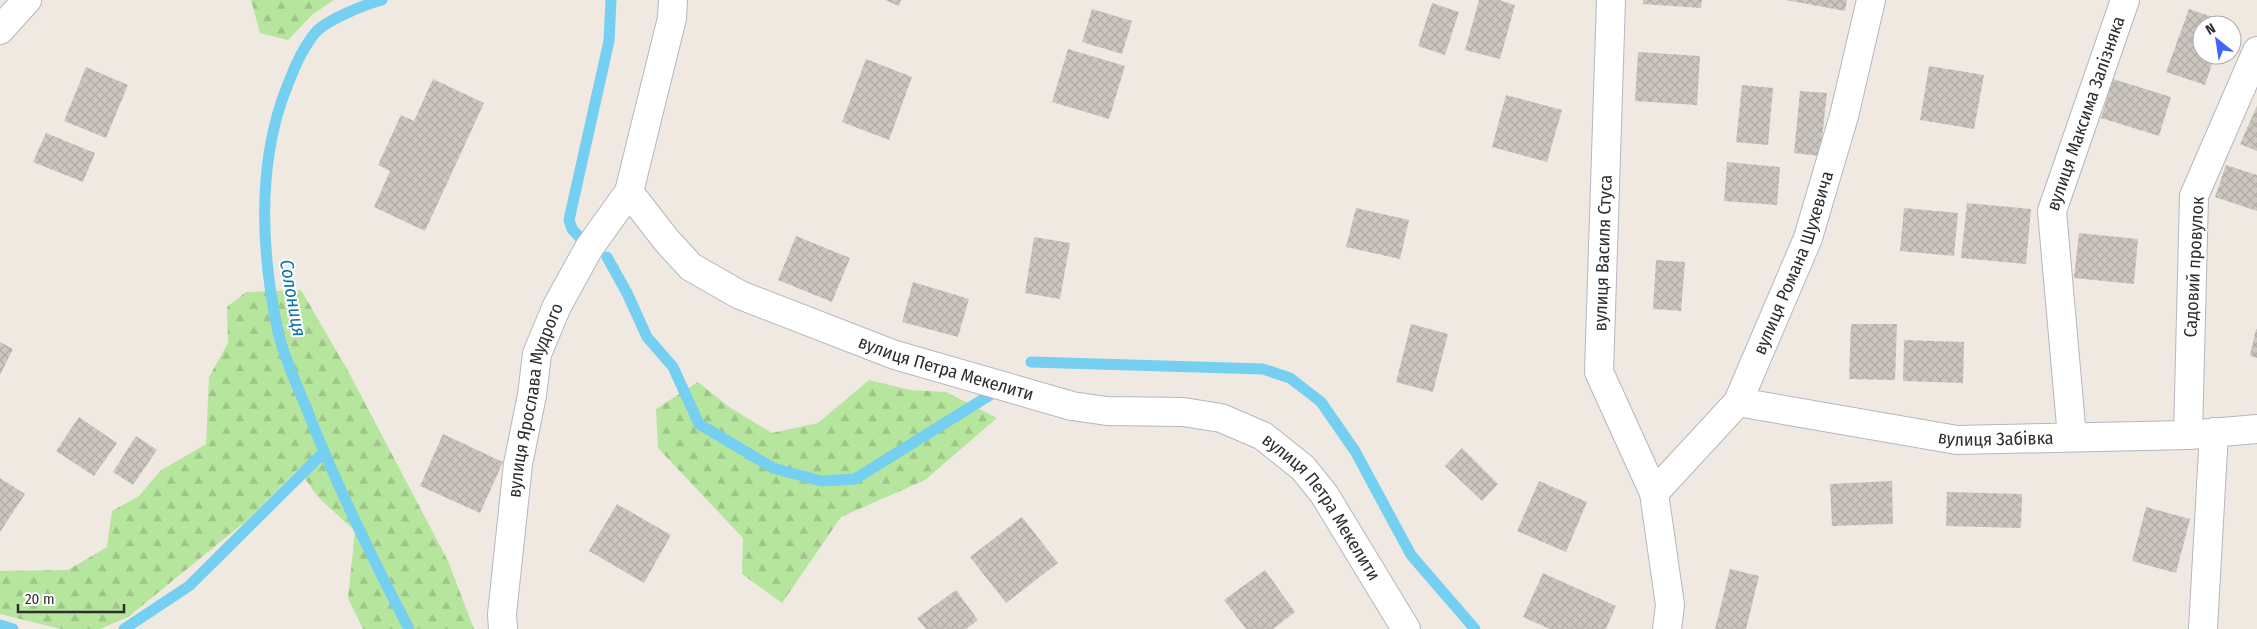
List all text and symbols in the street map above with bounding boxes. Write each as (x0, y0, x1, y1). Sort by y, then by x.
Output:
street label: вулиця Максима Залізняка (2042, 13, 2130, 214)
north arrow (2192, 15, 2242, 65)
text: N (2203, 20, 2219, 39)
street label: вулиця Романа Шухевича (1749, 168, 1838, 358)
street label: вулиця Василя Стуса (1589, 174, 1617, 332)
street label: Садовий провулок (2179, 195, 2209, 338)
water label: Солониця (275, 258, 311, 338)
street label: вулиця Ярослава Мудрого (503, 300, 568, 499)
street label: вулиця Петра Мекелити (855, 331, 1036, 405)
street label: вулиця Забівка (1936, 426, 2054, 451)
street label: вулиця Петра Мекелити (1258, 429, 1385, 585)
scale bar (18, 582, 124, 614)
text: 20 m (25, 590, 55, 608)

